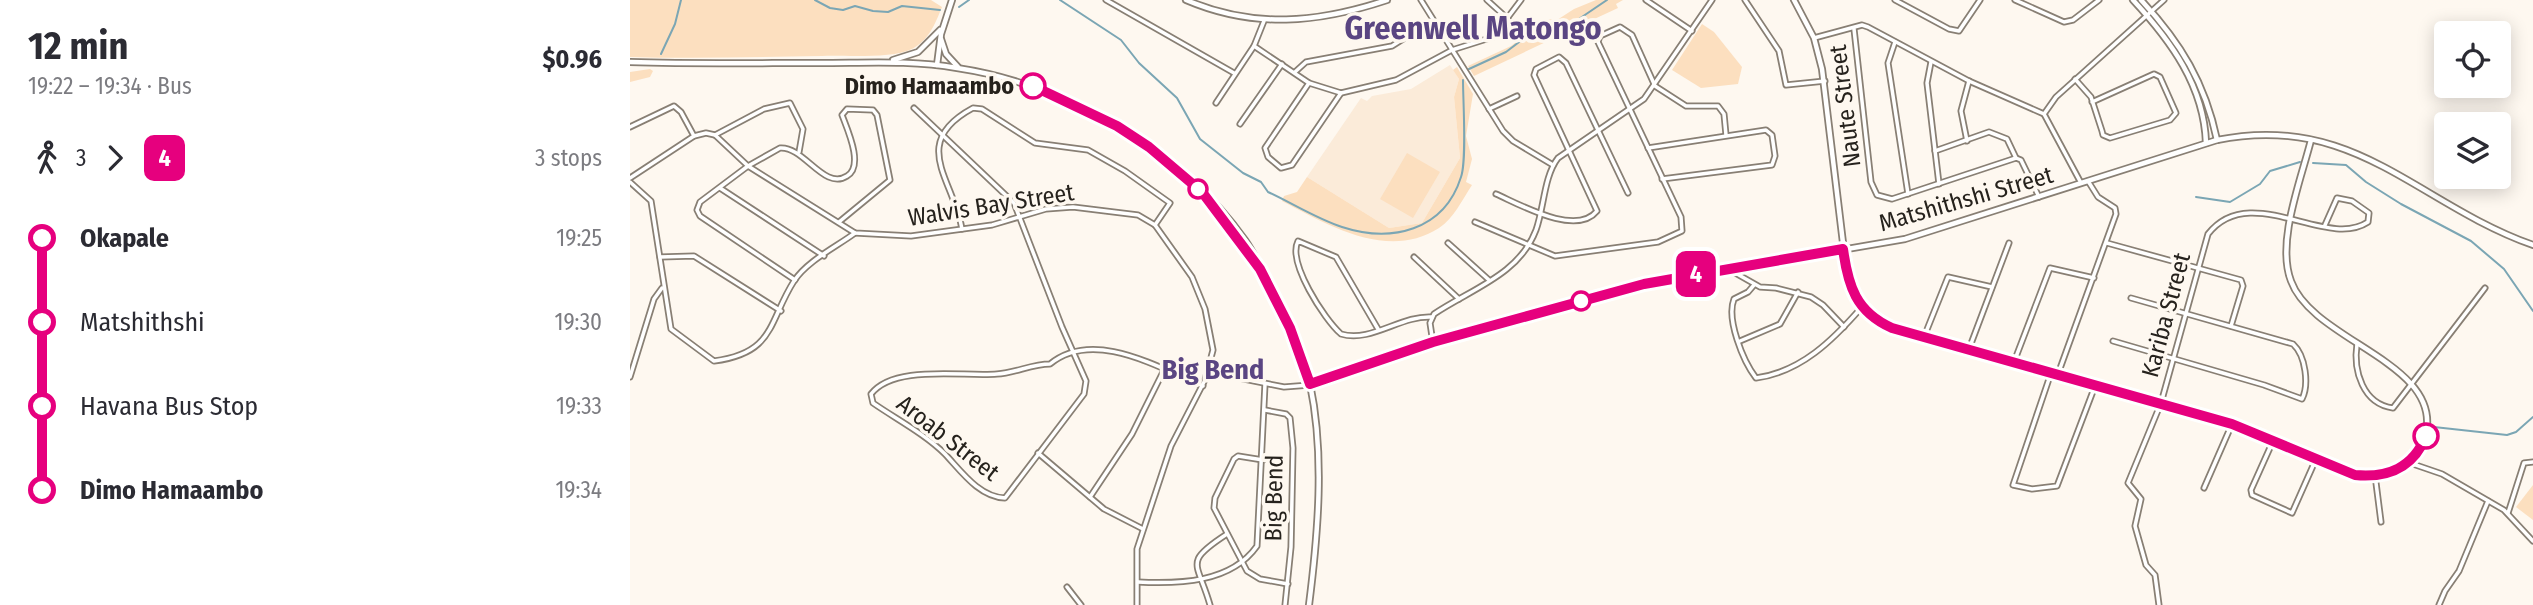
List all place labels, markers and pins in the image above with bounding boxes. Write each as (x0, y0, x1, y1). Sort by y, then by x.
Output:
place label: Dimo Hamaambo (845, 72, 1014, 100)
marker: Dimo Hamaambo (1020, 73, 1046, 99)
unlabelled marker (1188, 179, 1208, 199)
unlabelled marker (1571, 291, 1591, 311)
unlabelled marker (2413, 423, 2439, 449)

